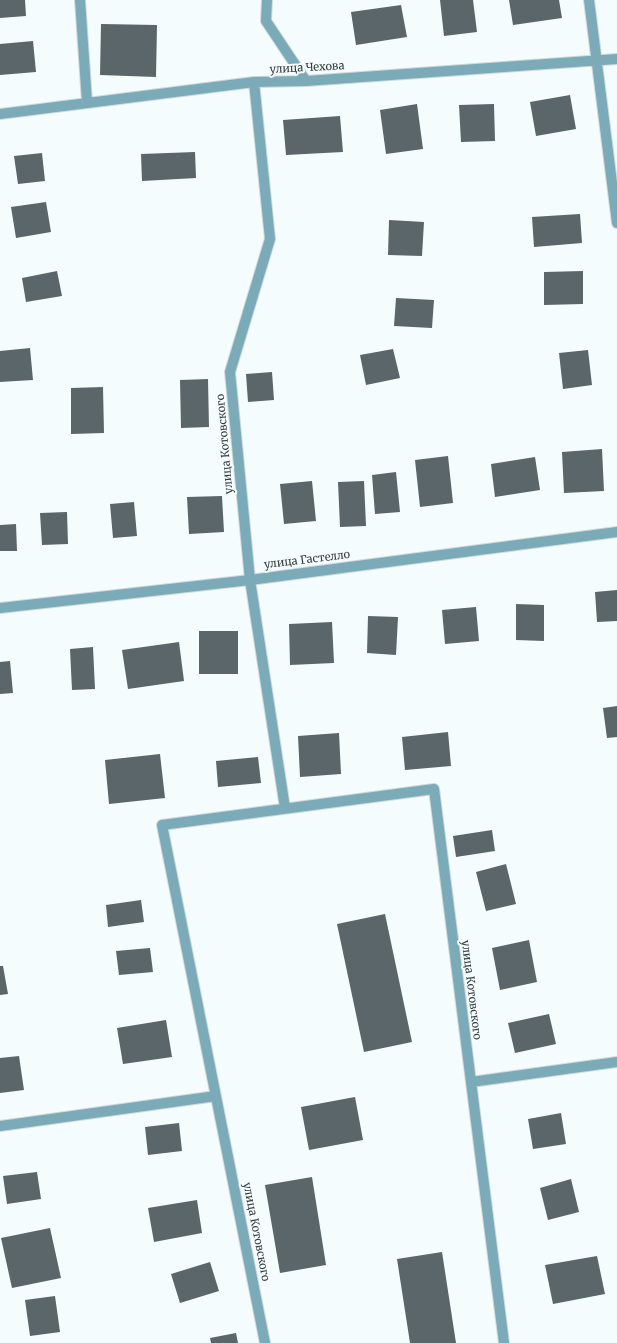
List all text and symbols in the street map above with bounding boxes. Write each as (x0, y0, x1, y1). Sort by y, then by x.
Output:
street label: улица Чехова (269, 59, 345, 77)
street label: улица Котовского (214, 393, 236, 495)
street label: улица Гастелло (263, 548, 351, 572)
street label: улица Котовского (458, 939, 484, 1041)
street label: улица Котовского (240, 1181, 272, 1283)

